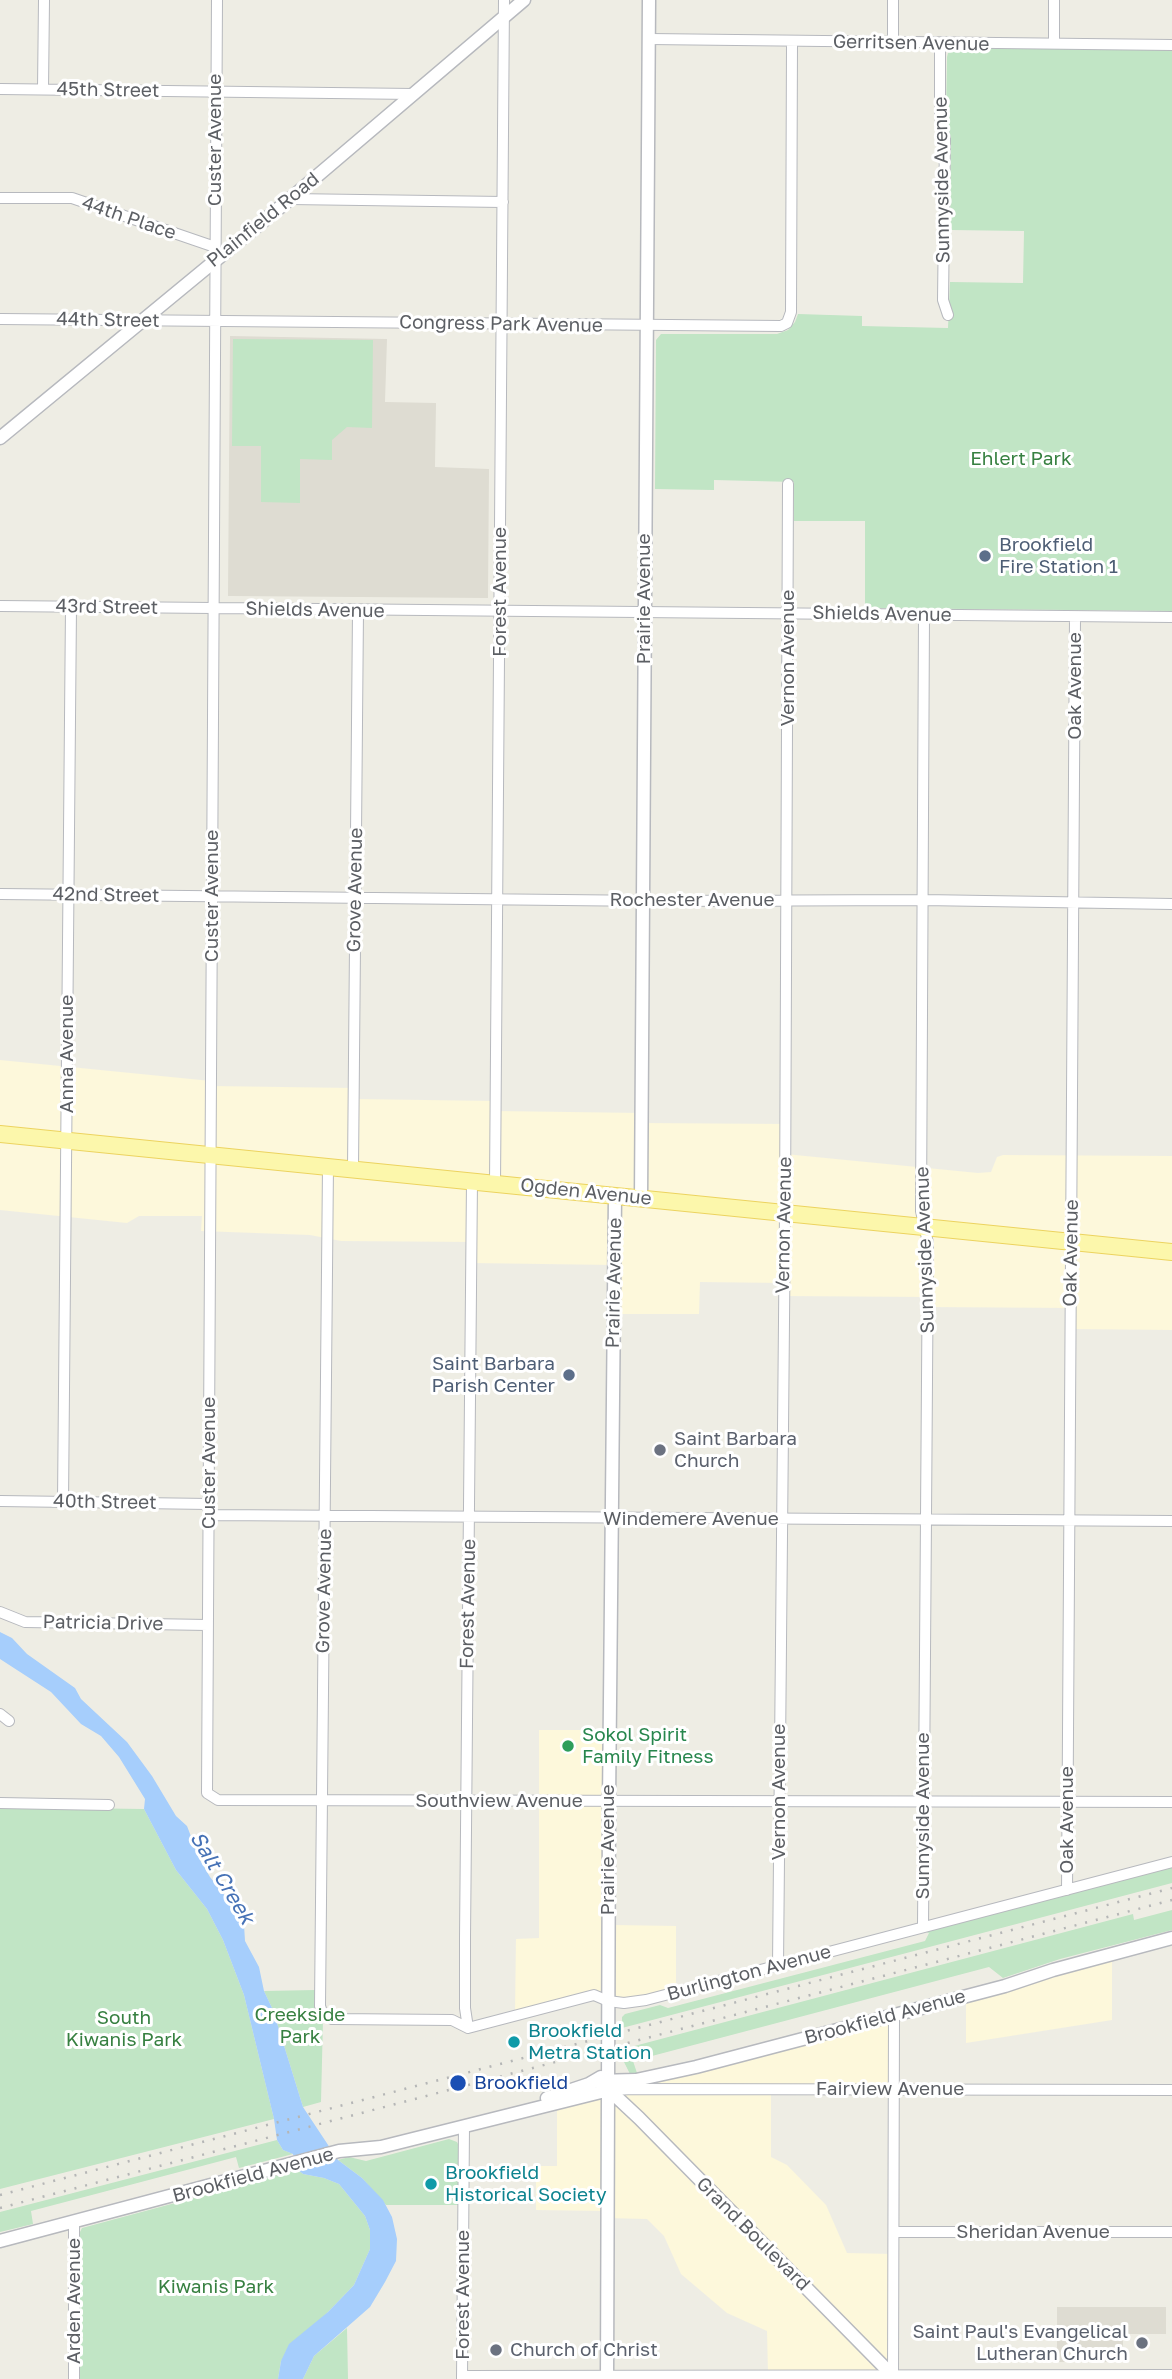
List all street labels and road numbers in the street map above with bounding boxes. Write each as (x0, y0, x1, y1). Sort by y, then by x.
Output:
street label: Gerritsen Avenue (833, 30, 989, 56)
street label: Custer Avenue (204, 74, 226, 206)
street label: 45th Street (56, 78, 160, 102)
street label: Sunnyside Avenue (929, 96, 955, 264)
street label: Plainfield Road (202, 168, 324, 272)
street label: 44th Place (79, 191, 179, 245)
street label: 44th Street (56, 308, 160, 332)
street label: Congress Park Avenue (399, 311, 603, 337)
street label: Forest Avenue (489, 527, 511, 657)
street label: Prairie Avenue (633, 534, 655, 664)
street label: Vernon Avenue (777, 590, 799, 726)
street label: 43rd Street (56, 595, 158, 619)
street label: Shields Avenue (245, 597, 385, 623)
street label: Shields Avenue (812, 601, 952, 627)
street label: Oak Avenue (1064, 632, 1086, 740)
street label: Grove Avenue (343, 827, 367, 953)
street label: Custer Avenue (201, 830, 223, 962)
street label: 42nd Street (52, 883, 160, 907)
street label: Rochester Avenue (609, 889, 775, 911)
street label: Anna Avenue (56, 995, 78, 1113)
street label: Vernon Avenue (771, 1157, 797, 1293)
street label: Sunnyside Avenue (911, 1166, 939, 1334)
street label: Ogden Avenue (519, 1174, 653, 1210)
street label: Oak Avenue (1059, 1199, 1083, 1307)
street label: Prairie Avenue (601, 1217, 627, 1349)
street label: Custer Avenue (198, 1397, 220, 1529)
street label: 40th Street (53, 1490, 157, 1514)
street label: Windemere Avenue (603, 1508, 779, 1530)
street label: Grove Avenue (312, 1528, 336, 1654)
street label: Forest Avenue (455, 1539, 481, 1669)
street label: Patricia Drive (42, 1611, 164, 1635)
street label: Vernon Avenue (768, 1724, 790, 1860)
street label: Sunnyside Avenue (912, 1733, 934, 1899)
street label: Oak Avenue (1056, 1766, 1078, 1874)
street label: Prairie Avenue (597, 1785, 619, 1915)
street label: Southview Avenue (415, 1790, 583, 1812)
street label: Burlington Avenue (665, 1940, 833, 2006)
street label: Brookfield Avenue (802, 1985, 968, 2049)
street label: Fairview Avenue (816, 2078, 964, 2100)
street label: Brookfield Avenue (170, 2143, 336, 2207)
street label: Grand Boulevard (691, 2172, 815, 2296)
street label: Sheridan Avenue (956, 2221, 1110, 2243)
street label: Forest Avenue (452, 2230, 474, 2360)
street label: Arden Avenue (63, 2238, 85, 2364)

